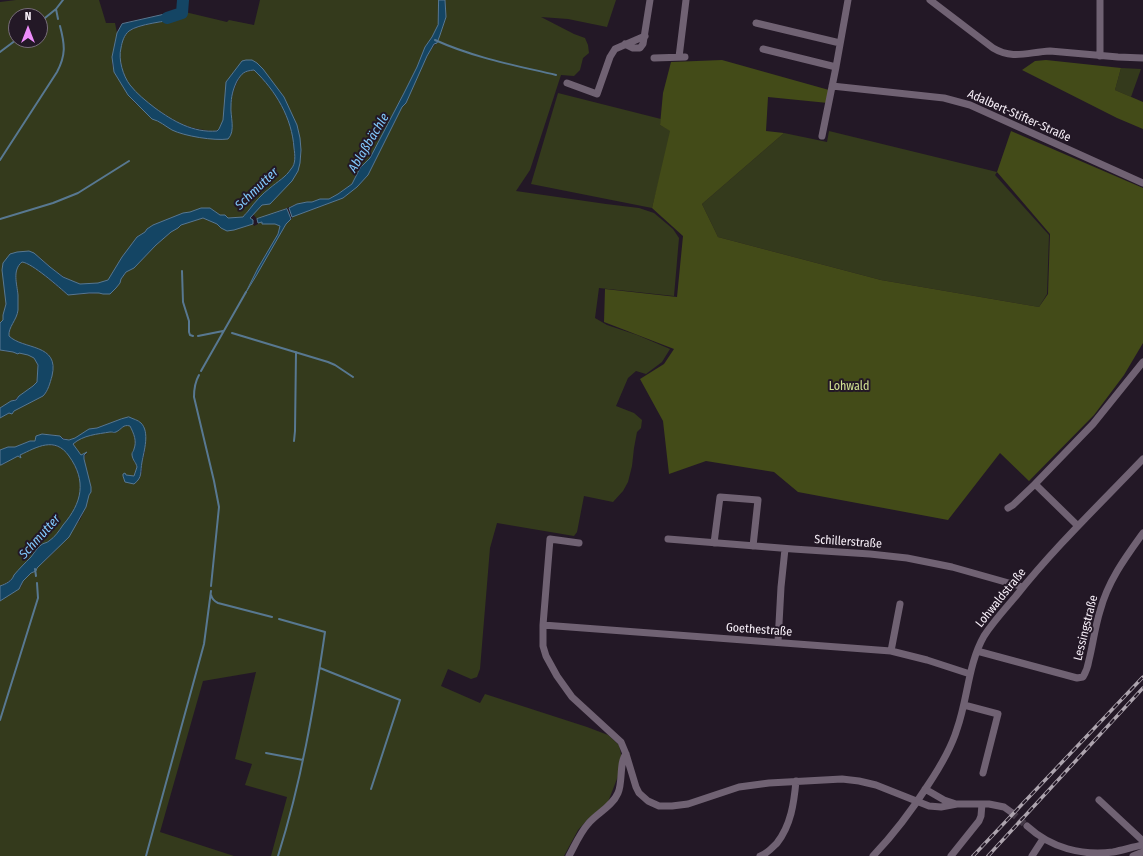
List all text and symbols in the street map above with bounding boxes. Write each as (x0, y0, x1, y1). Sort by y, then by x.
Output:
north arrow (8, 8, 48, 48)
text: N (25, 10, 31, 23)
street label: Adalbert-Stifter-Straße (965, 87, 1073, 145)
water label: Ablaßbächle (345, 111, 393, 175)
water label: Schmutter (232, 165, 282, 213)
park label: Lohwald (829, 380, 869, 394)
water label: Schmutter (16, 512, 64, 562)
street label: Schillerstraße (814, 532, 882, 552)
street label: Lohwaldstraße (973, 566, 1029, 630)
street label: Lessingstraße (1071, 594, 1101, 662)
street label: Goethestraße (725, 621, 793, 639)

